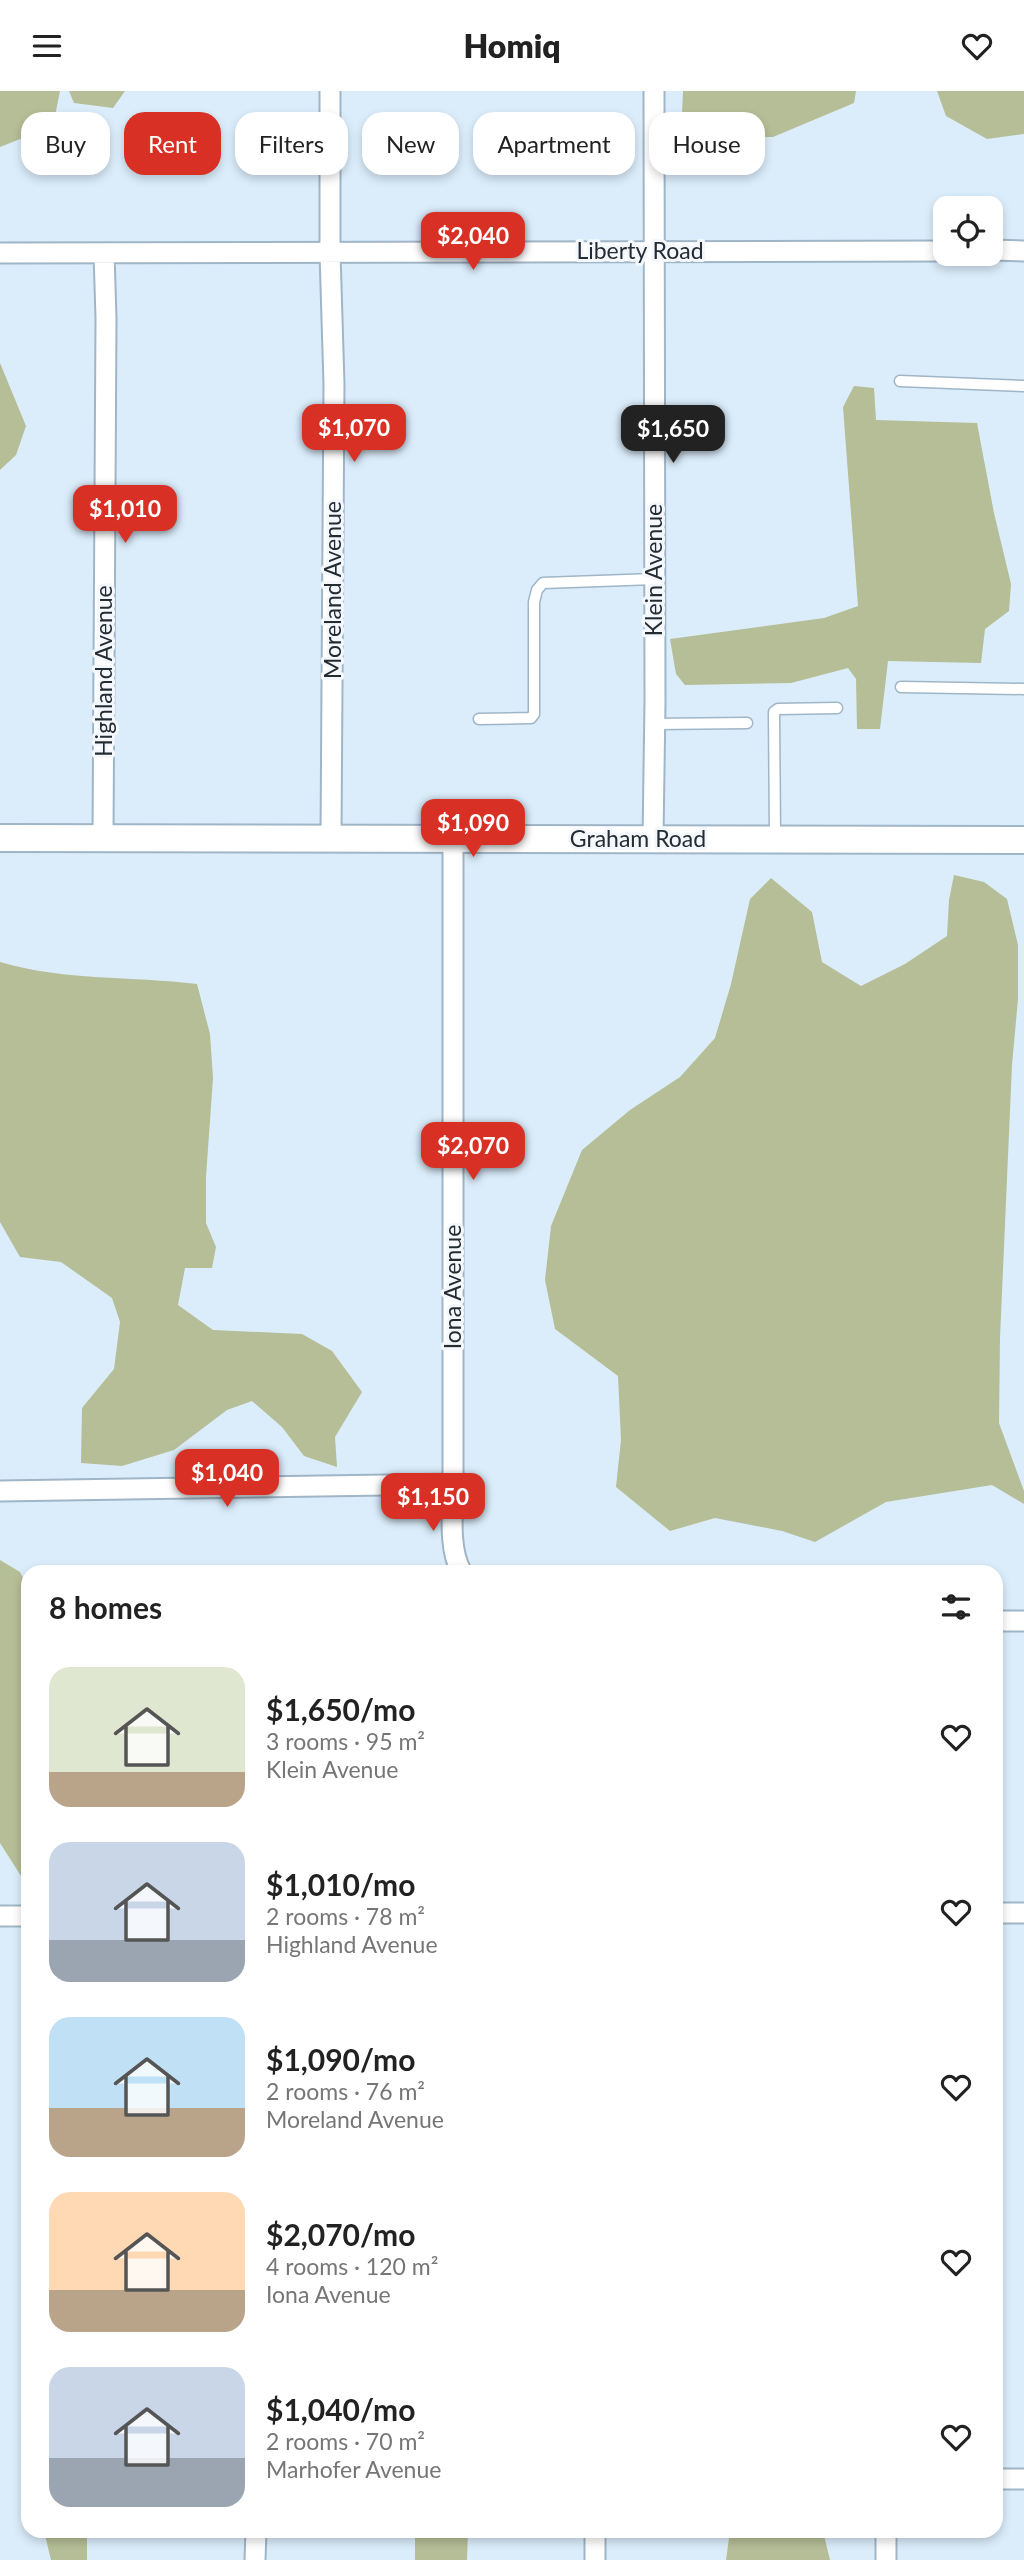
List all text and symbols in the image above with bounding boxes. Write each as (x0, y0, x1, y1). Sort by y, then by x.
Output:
text: Homiq (463, 26, 561, 65)
icon: menu (28, 27, 66, 65)
icon: heart (958, 27, 996, 65)
chip: Buy (21, 112, 110, 175)
chip: Rent (124, 112, 221, 175)
chip: Filters (235, 112, 348, 175)
chip: New (362, 112, 459, 175)
chip: Apartment (473, 112, 635, 175)
chip: House (649, 112, 765, 175)
map controls (933, 196, 1003, 266)
button: locate (933, 196, 1003, 266)
pin: $2,040 (416, 213, 530, 272)
text: $2,040 (437, 221, 509, 249)
street label: Liberty Road (576, 236, 704, 264)
pin: $1,070 (297, 405, 411, 464)
pin: $1,650 (616, 405, 730, 465)
text: $1,070 (318, 413, 390, 441)
text: $1,650 (637, 414, 709, 442)
pin: $1,010 (68, 485, 182, 545)
text: $1,010 (89, 494, 161, 522)
street label: Moreland Avenue (318, 501, 346, 679)
street label: Klein Avenue (639, 504, 667, 636)
street label: Highland Avenue (89, 585, 117, 757)
pin: $1,090 (416, 799, 530, 859)
text: $1,090 (437, 808, 509, 836)
street label: Graham Road (570, 824, 706, 852)
pin: $2,070 (416, 1123, 530, 1182)
text: $2,070 (437, 1131, 509, 1159)
street label: Iona Avenue (438, 1225, 466, 1349)
pin: $1,040 (170, 1449, 284, 1509)
text: $1,040 (191, 1458, 263, 1486)
pin: $1,150 (376, 1473, 490, 1533)
text: $1,150 (397, 1482, 469, 1510)
icon: filters (937, 1588, 975, 1626)
text: 8 homes (49, 1589, 162, 1625)
text: $1,650/mo (266, 1691, 415, 1727)
icon: home (105, 1695, 189, 1779)
icon: heart (937, 1718, 975, 1756)
text: 3 rooms · 95 m² (266, 1727, 425, 1755)
text: Klein Avenue (266, 1755, 398, 1783)
text: $1,010/mo (266, 1866, 415, 1902)
icon: home (105, 1870, 189, 1954)
icon: heart (937, 1893, 975, 1931)
text: 2 rooms · 78 m² (266, 1902, 425, 1930)
text: Highland Avenue (266, 1930, 438, 1958)
text: $1,090/mo (266, 2041, 415, 2077)
icon: home (105, 2045, 189, 2129)
icon: heart (937, 2068, 975, 2106)
text: 2 rooms · 76 m² (266, 2077, 425, 2105)
text: Moreland Avenue (266, 2105, 444, 2133)
text: $2,070/mo (266, 2216, 415, 2252)
icon: home (105, 2220, 189, 2304)
icon: heart (937, 2243, 975, 2281)
text: 4 rooms · 120 m² (266, 2252, 438, 2280)
text: Iona Avenue (266, 2280, 391, 2308)
text: $1,040/mo (266, 2391, 415, 2427)
icon: home (105, 2395, 189, 2479)
icon: heart (937, 2418, 975, 2456)
text: 2 rooms · 70 m² (266, 2427, 425, 2455)
text: Marhofer Avenue (266, 2455, 441, 2483)

